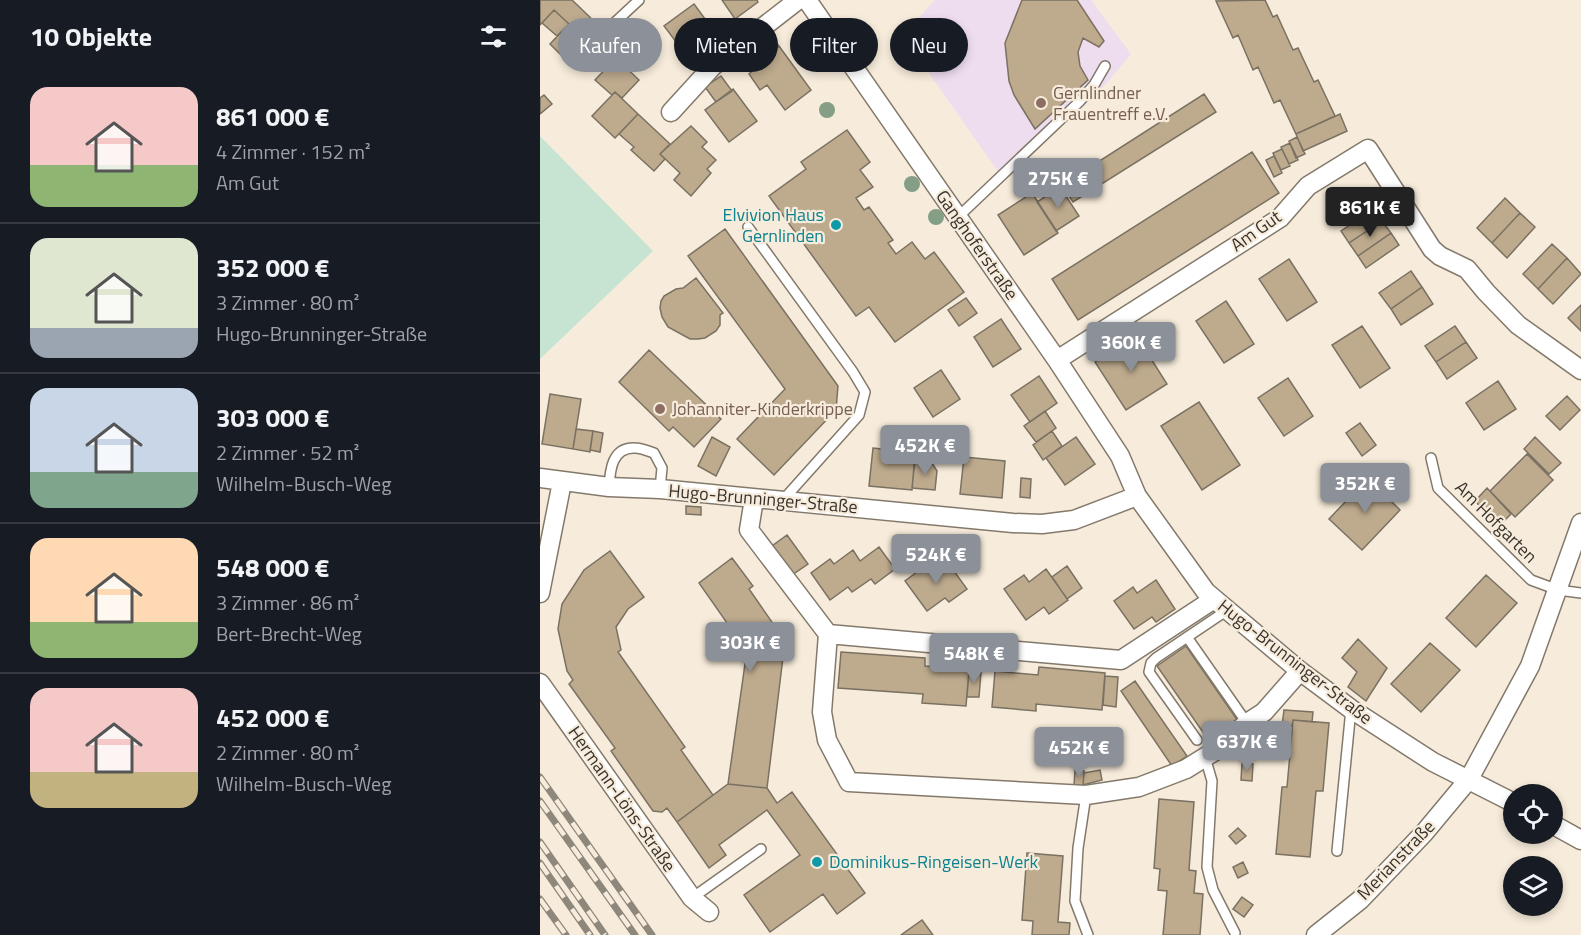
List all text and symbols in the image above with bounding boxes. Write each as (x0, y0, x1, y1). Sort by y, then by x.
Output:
text: 10 Objekte (30, 17, 152, 56)
chip: Kaufen (558, 18, 662, 72)
chip: Mieten (674, 18, 778, 72)
chip: Filter (790, 18, 878, 72)
chip: Neu (890, 18, 968, 72)
icon: filters (477, 20, 510, 53)
place label: Gernlindner Frauentreff e.V. (1053, 79, 1168, 127)
marker: Gernlindner Frauentreff e.V. (1034, 96, 1048, 110)
text: 861 000 € (216, 97, 329, 136)
icon: home (78, 111, 150, 183)
text: 4 Zimmer · 152 m² (216, 136, 371, 167)
pin: 275K € (1009, 158, 1107, 209)
text: 275K € (1027, 162, 1089, 193)
text: Am Gut (216, 167, 279, 198)
street label: Ganghoferstraße (929, 184, 1025, 305)
pin: 861K € (1321, 187, 1419, 238)
text: 861K € (1339, 191, 1401, 222)
place label: Elvivion Haus Gernlinden (722, 201, 824, 249)
street label: Am Gut (1225, 203, 1287, 258)
marker: Elvivion Haus Gernlinden (829, 218, 843, 232)
text: 352 000 € (216, 248, 329, 287)
icon: home (78, 262, 150, 334)
text: 3 Zimmer · 80 m² (216, 287, 359, 318)
text: Hugo-Brunninger-Straße (216, 318, 427, 349)
pin: 360K € (1082, 322, 1180, 373)
text: 360K € (1100, 326, 1162, 357)
place label: Johanniter-Kinderkrippe (672, 395, 853, 422)
text: 303 000 € (216, 398, 329, 437)
marker: Johanniter-Kinderkrippe (653, 402, 667, 416)
icon: home (78, 412, 150, 484)
pin: 452K € (876, 425, 974, 476)
text: 452K € (894, 429, 956, 460)
text: 2 Zimmer · 52 m² (216, 437, 359, 468)
pin: 352K € (1316, 463, 1414, 514)
text: 352K € (1334, 467, 1396, 498)
text: Wilhelm-Busch-Weg (216, 468, 391, 499)
street label: Am Hofgarten (1449, 474, 1544, 569)
street label: Hugo-Brunninger-Straße (667, 477, 859, 520)
pin: 524K € (887, 534, 985, 585)
text: 524K € (905, 538, 967, 569)
text: 548 000 € (216, 548, 329, 587)
icon: home (78, 562, 150, 634)
text: 3 Zimmer · 86 m² (216, 587, 359, 618)
street label: Hugo-Brunninger-Straße (1212, 593, 1378, 731)
text: Bert-Brecht-Weg (216, 618, 362, 649)
pin: 303K € (701, 622, 799, 673)
text: 303K € (719, 626, 781, 657)
pin: 548K € (925, 633, 1023, 684)
text: 548K € (943, 637, 1005, 668)
text: 452 000 € (216, 698, 329, 737)
icon: home (78, 712, 150, 784)
street label: Hermann-Löns-Straße (562, 720, 683, 877)
pin: 637K € (1198, 721, 1296, 772)
text: 637K € (1216, 725, 1278, 756)
pin: 452K € (1030, 727, 1128, 778)
text: 452K € (1048, 731, 1110, 762)
text: 2 Zimmer · 80 m² (216, 737, 359, 768)
text: Wilhelm-Busch-Weg (216, 768, 391, 799)
map controls (1503, 784, 1563, 916)
button: locate (1503, 784, 1563, 844)
street label: Merianstraße (1350, 813, 1441, 906)
place label: Dominikus-Ringeisen-Werk (829, 848, 1039, 875)
marker: Dominikus-Ringeisen-Werk (810, 855, 824, 869)
button: layers (1503, 856, 1563, 916)

